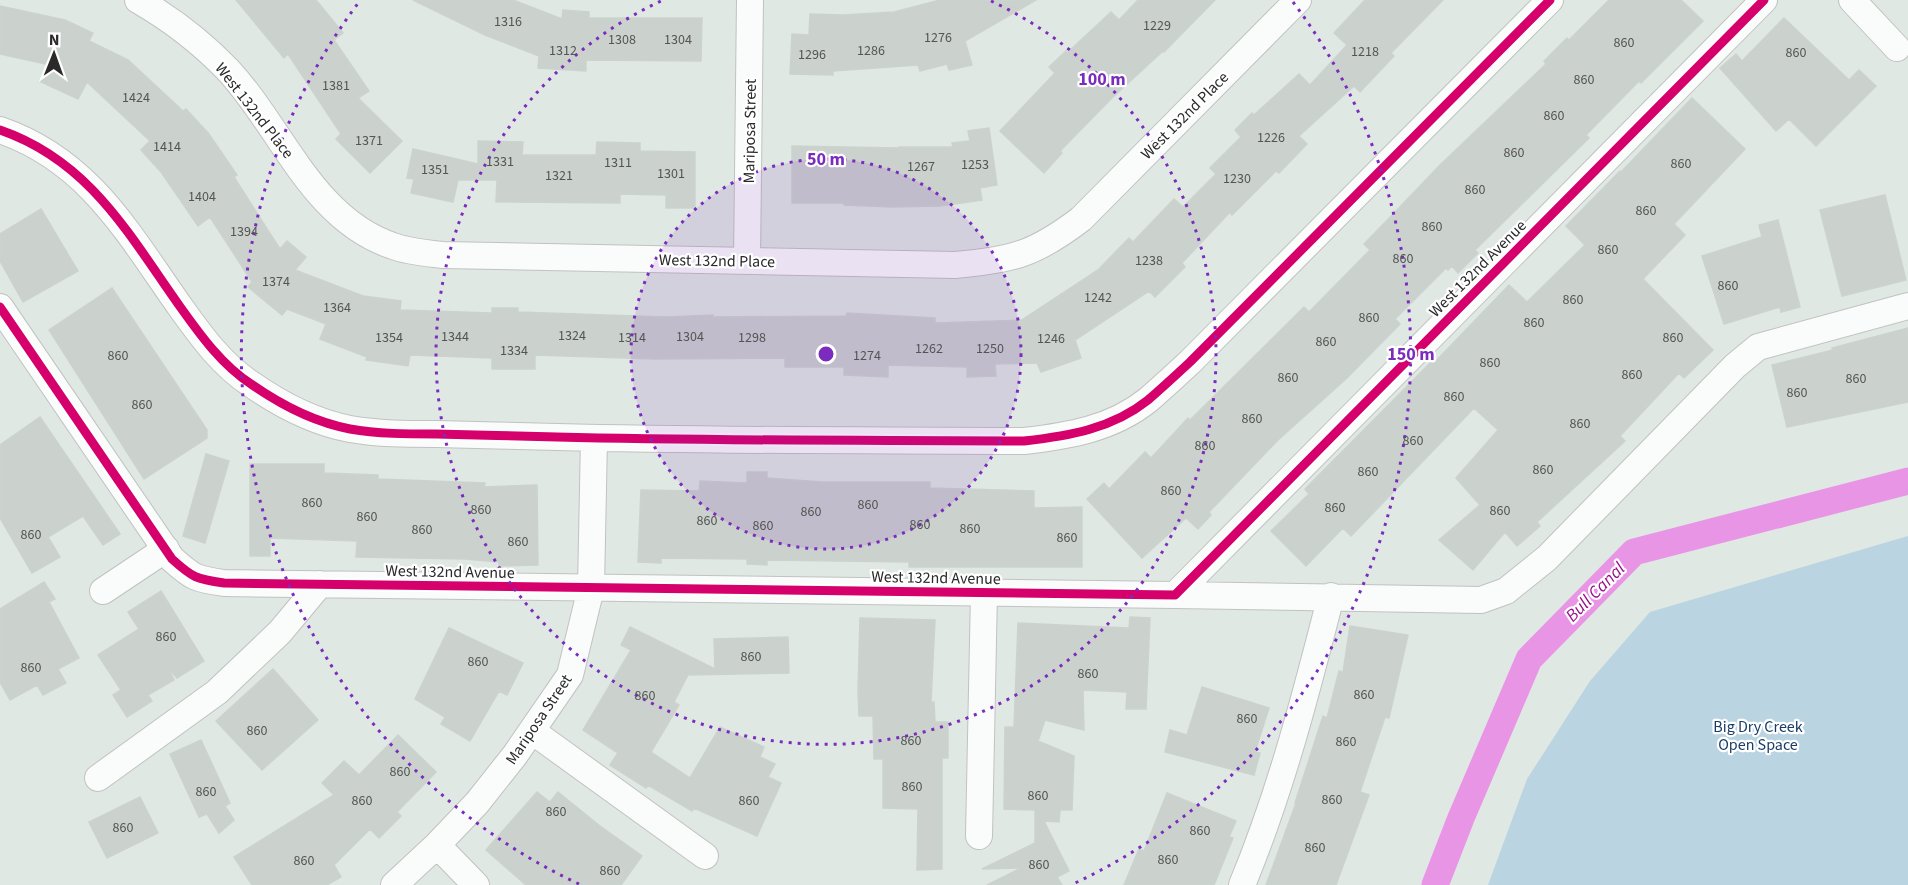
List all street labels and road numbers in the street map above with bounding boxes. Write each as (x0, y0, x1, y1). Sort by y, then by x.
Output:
street label: West 132nd Place (210, 58, 299, 163)
street label: West 132nd Place (1136, 67, 1234, 165)
street label: Mariposa Street (738, 78, 762, 184)
street label: West 132nd Avenue (1424, 215, 1531, 322)
street label: West 132nd Place (659, 249, 775, 273)
street label: West 132nd Avenue (385, 560, 515, 584)
street label: West 132nd Avenue (871, 566, 1001, 590)
street label: Mariposa Street (500, 669, 578, 769)

